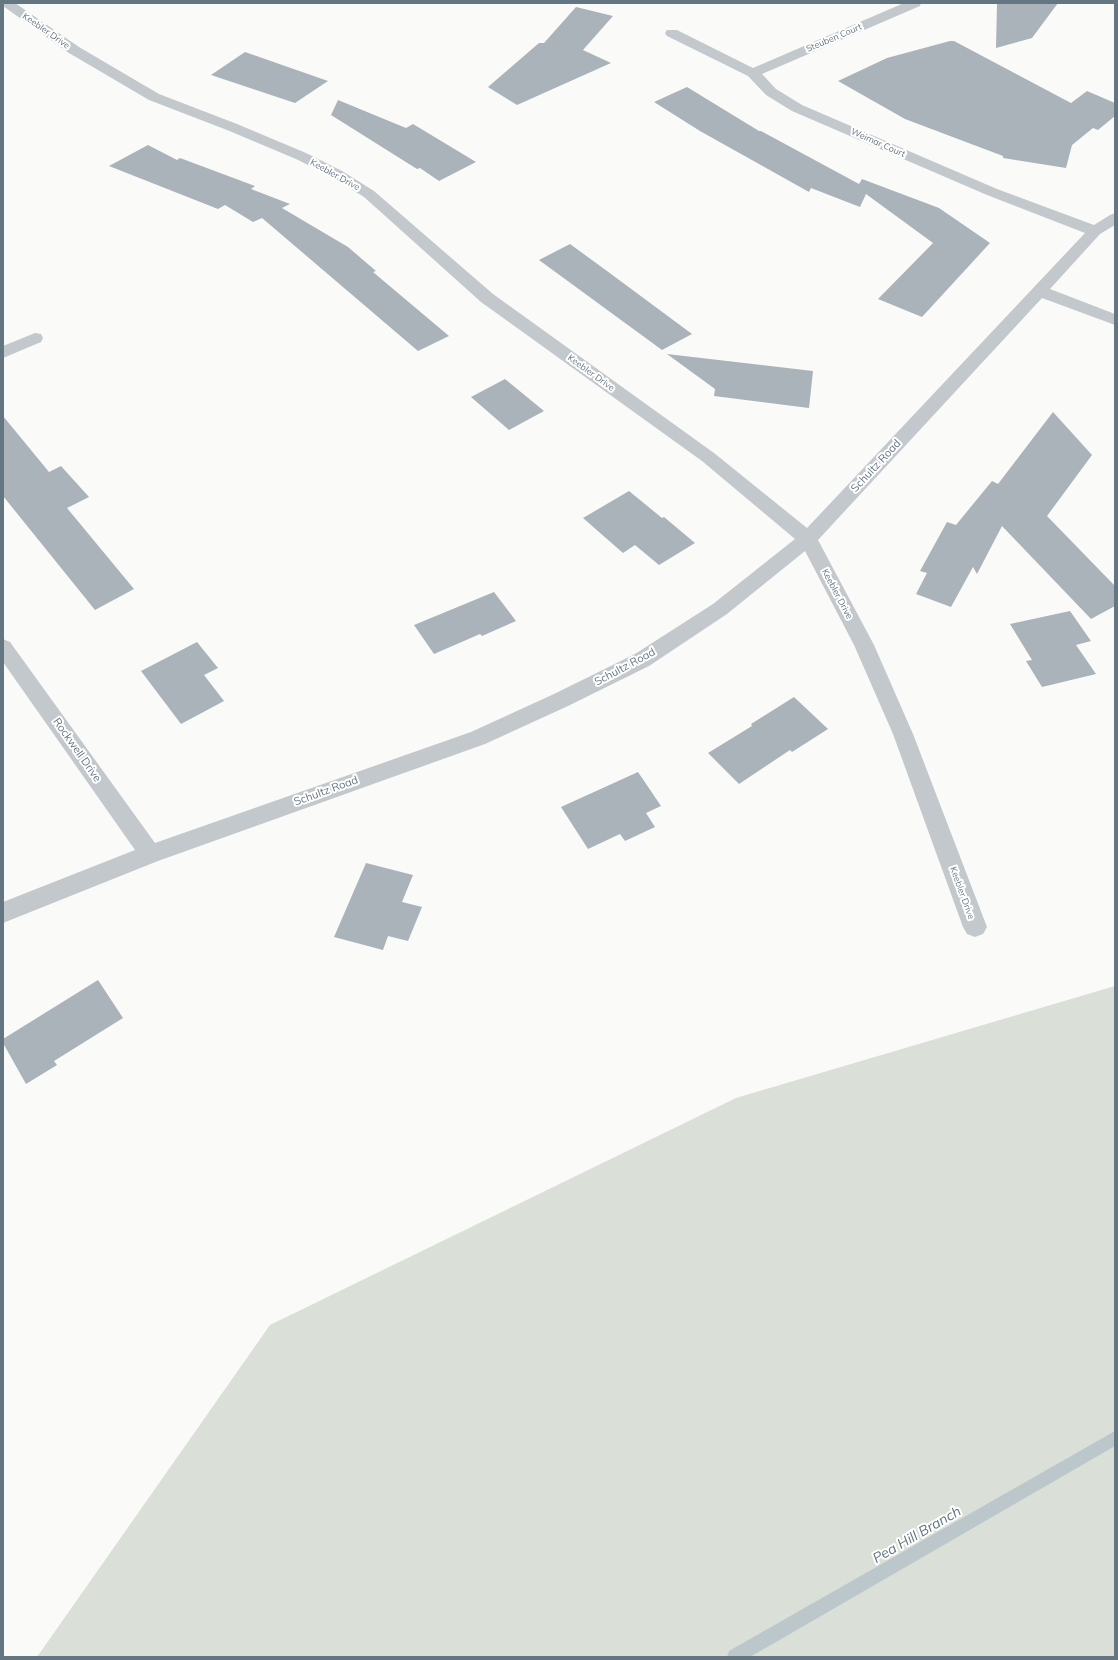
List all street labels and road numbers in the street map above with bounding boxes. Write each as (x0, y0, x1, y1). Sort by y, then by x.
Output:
street label: Keebler Drive (20, 11, 72, 51)
street label: Steuben Court (804, 21, 864, 55)
street label: Weimar Court (849, 126, 907, 160)
street label: Keebler Drive (308, 157, 362, 193)
street label: Keebler Drive (566, 352, 616, 394)
street label: Schultz Road (848, 437, 904, 495)
street label: Keebler Drive (819, 567, 855, 621)
street label: Schultz Road (592, 645, 658, 689)
street label: Rockwell Drive (50, 716, 104, 784)
street label: Schultz Road (292, 773, 360, 809)
street label: Keebler Drive (947, 865, 977, 921)

